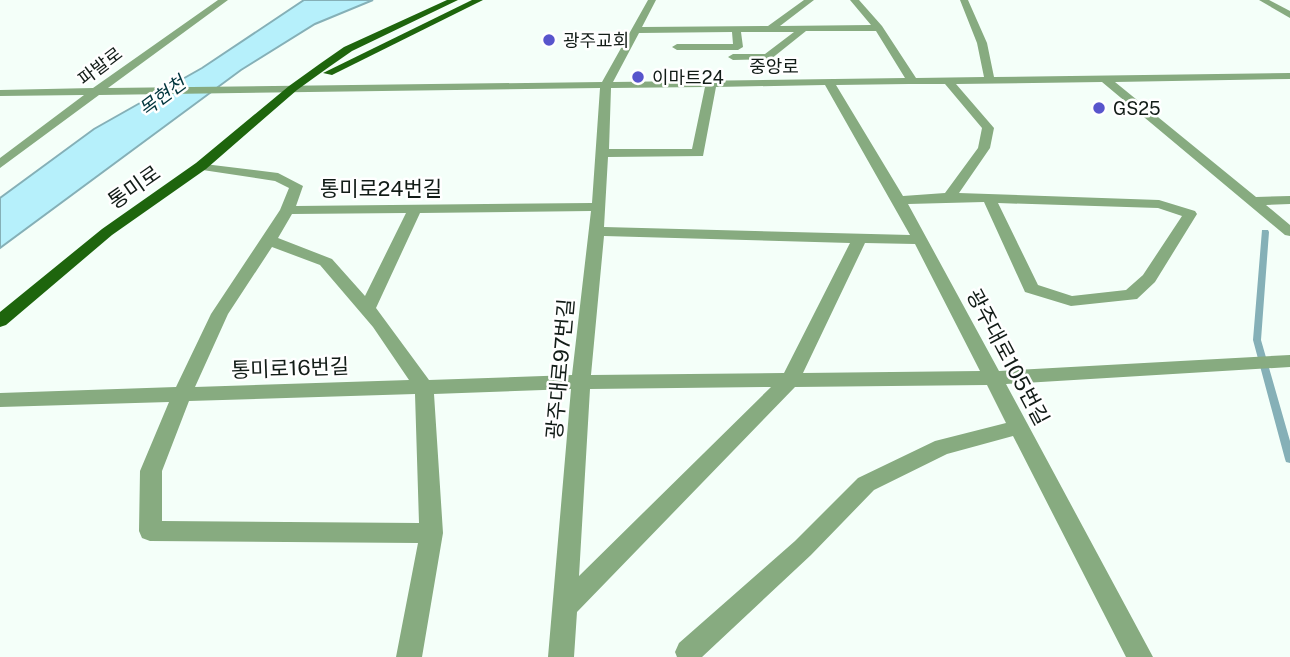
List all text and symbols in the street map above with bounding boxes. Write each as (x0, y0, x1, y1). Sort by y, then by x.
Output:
place label: 광주교회 (563, 30, 629, 51)
marker: 광주교회 (541, 32, 557, 48)
street label: 파발로 (74, 43, 126, 89)
street label: 중앙로 (749, 56, 799, 77)
place label: 이마트24 (652, 67, 724, 88)
marker: 이마트24 (630, 69, 646, 85)
water label: 목현천 (134, 71, 191, 121)
place label: GS25 (1113, 98, 1160, 119)
marker: GS25 (1091, 100, 1107, 116)
street label: 통미로 (103, 160, 165, 214)
street label: 통미로24번길 (320, 176, 442, 201)
street label: 광주대로105번길 (962, 285, 1054, 429)
street label: 광주대로97번길 (541, 298, 579, 440)
street label: 통미로16번길 (230, 353, 350, 383)

